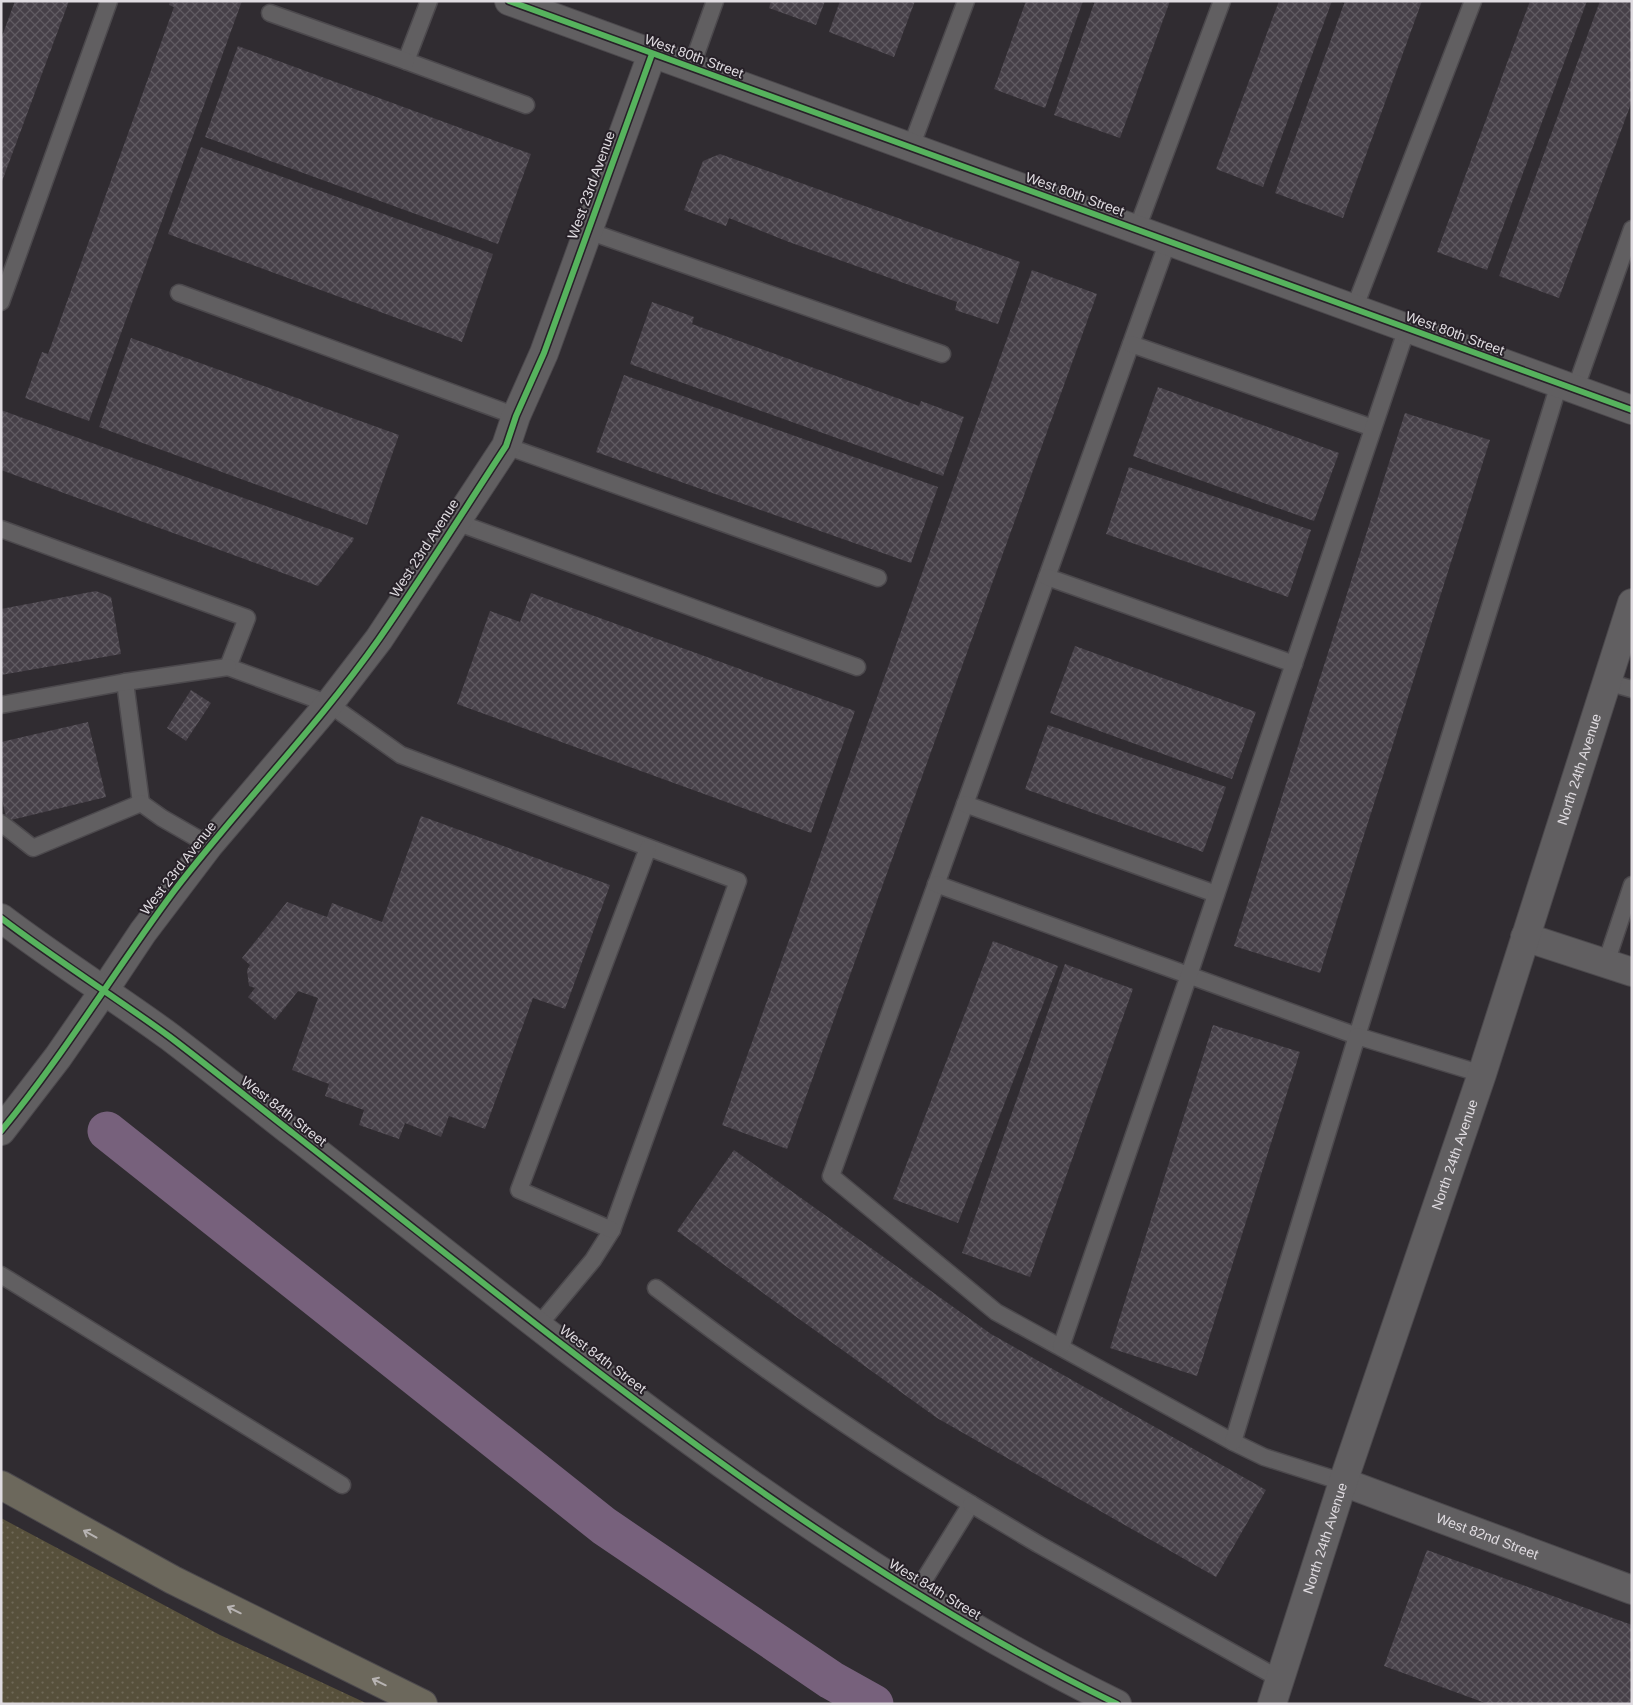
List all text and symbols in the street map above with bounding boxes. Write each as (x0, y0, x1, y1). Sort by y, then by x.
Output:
street label: West 80th Street (642, 31, 746, 81)
street label: West 23rd Avenue (564, 129, 618, 241)
street label: West 80th Street (1023, 169, 1127, 219)
street label: West 80th Street (1403, 308, 1507, 358)
street label: West 23rd Avenue (386, 496, 462, 600)
street label: North 24th Avenue (1554, 711, 1604, 827)
street label: West 23rd Avenue (137, 818, 219, 918)
street label: West 84th Street (238, 1073, 330, 1149)
street label: North 24th Avenue (1428, 1097, 1481, 1212)
street label: West 84th Street (557, 1321, 649, 1397)
street label: North 24th Avenue (1300, 1480, 1350, 1596)
street label: West 82nd Street (1434, 1510, 1541, 1562)
one-way arrow (82, 1529, 97, 1539)
street label: West 84th Street (886, 1555, 984, 1623)
one-way arrow (226, 1605, 241, 1615)
one-way arrow (372, 1677, 387, 1686)

